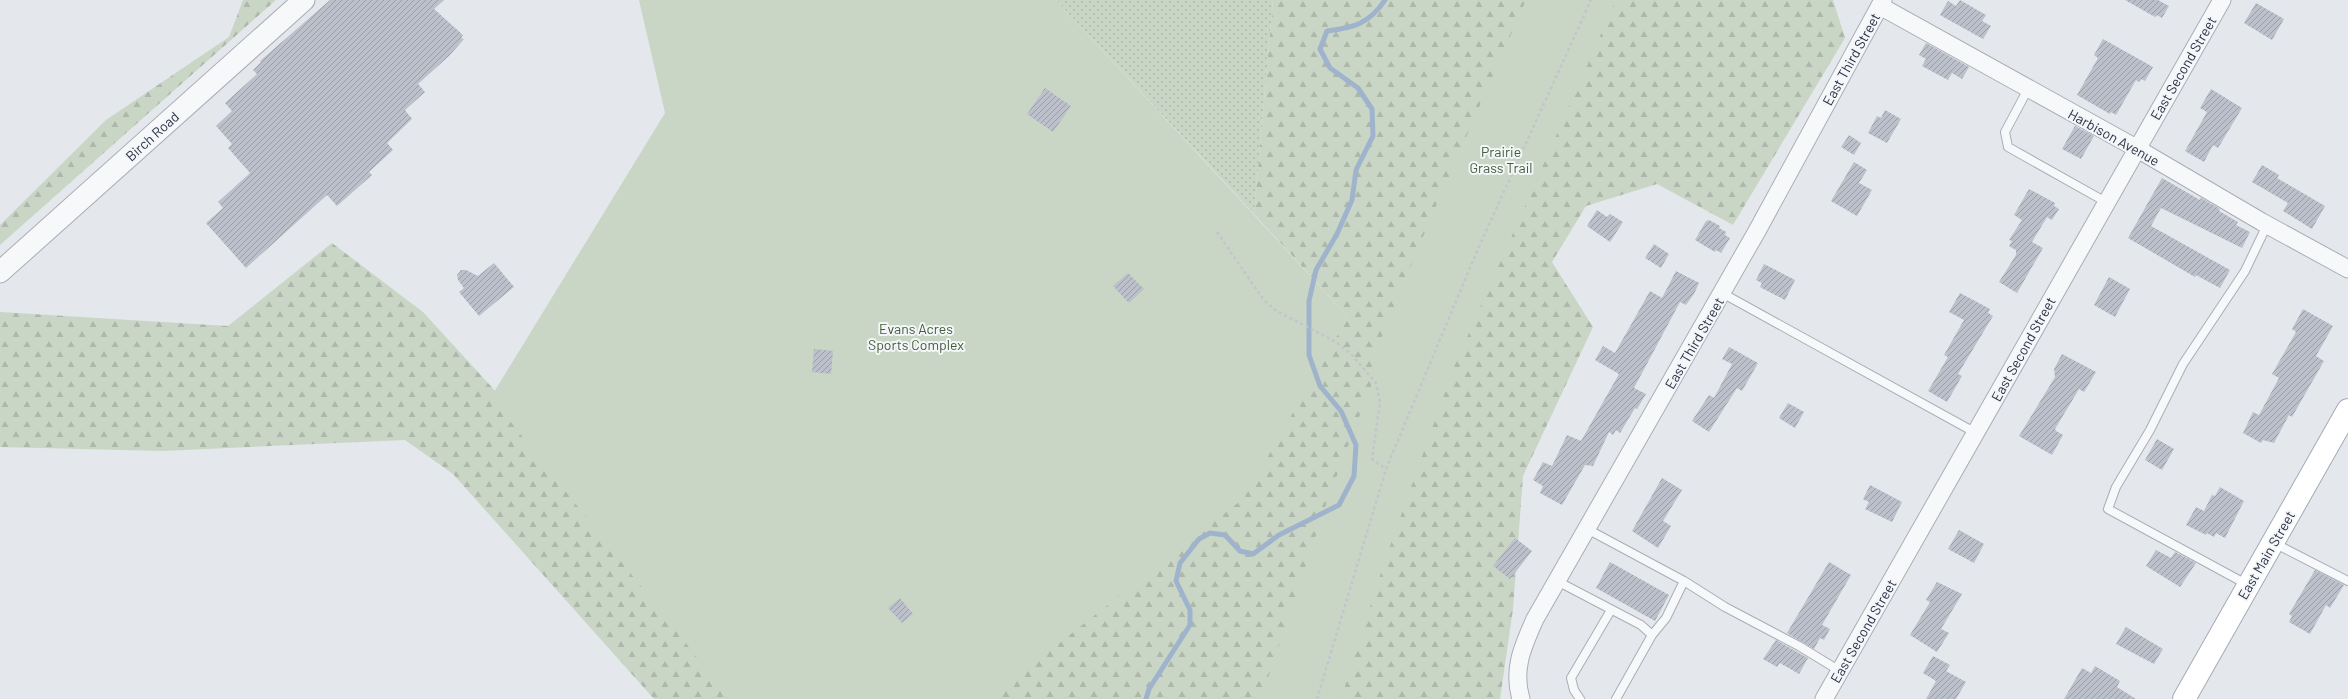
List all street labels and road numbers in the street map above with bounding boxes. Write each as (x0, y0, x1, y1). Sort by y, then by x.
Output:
street label: East Third Street (1819, 10, 1883, 108)
street label: East Second Street (2146, 13, 2220, 123)
street label: Harbison Avenue (2065, 105, 2163, 169)
street label: Birch Road (122, 108, 182, 164)
street label: East Third Street (1661, 294, 1727, 392)
street label: East Second Street (1987, 294, 2059, 404)
street label: East Main Street (2234, 508, 2298, 602)
street label: East Second Street (1826, 576, 1900, 686)

